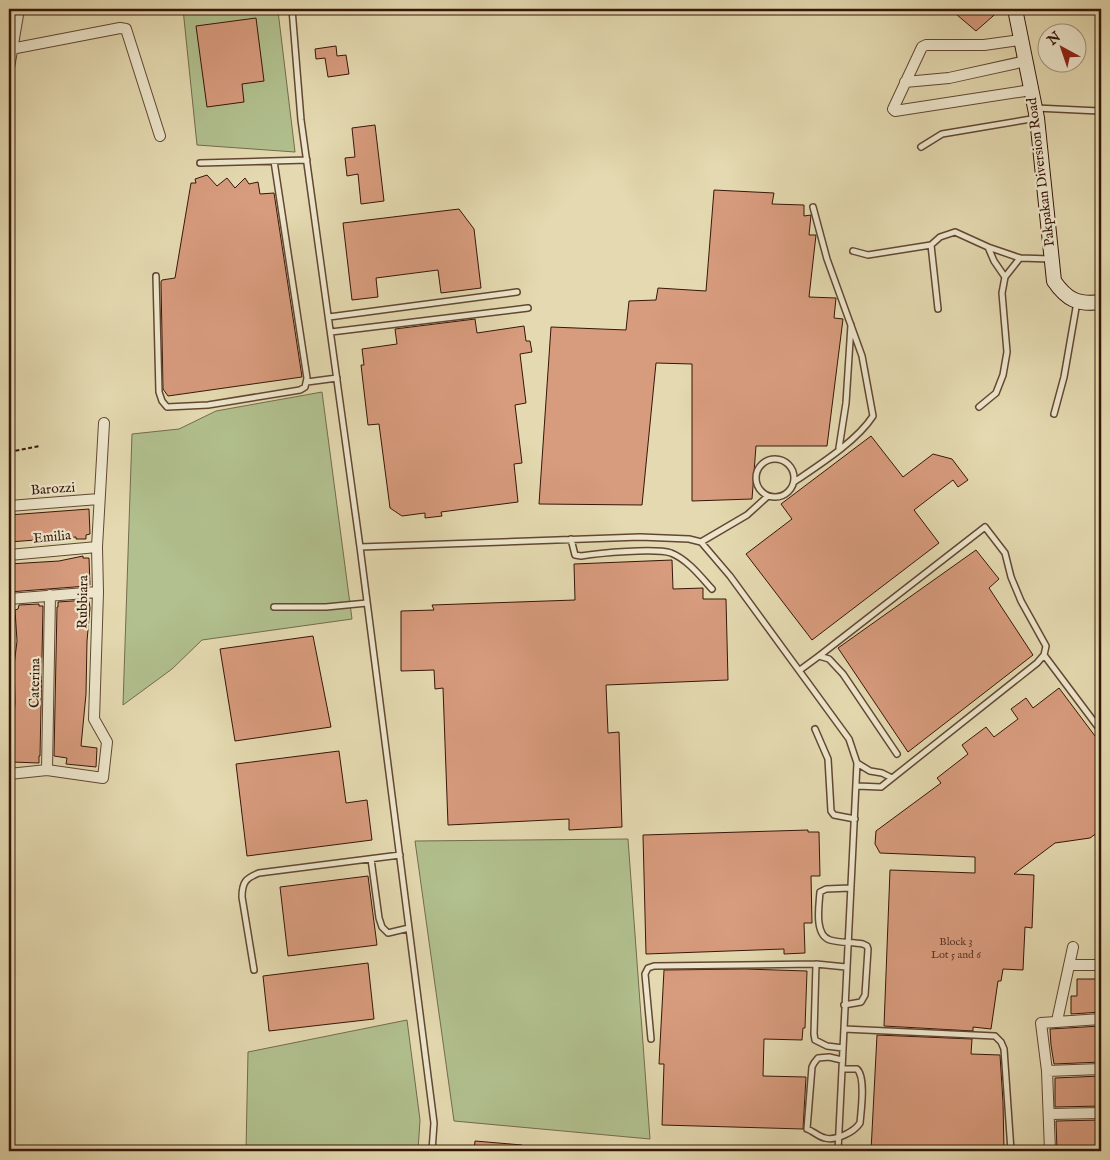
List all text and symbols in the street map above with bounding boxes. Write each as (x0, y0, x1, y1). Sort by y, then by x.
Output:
north arrow (1038, 22, 1088, 72)
text: N (1043, 28, 1065, 50)
street label: Pakpakan Diversion Road (1023, 96, 1059, 248)
street label: Barozzi (30, 478, 76, 500)
street label: Emilia (32, 526, 73, 548)
street label: Rubbiara (74, 574, 92, 629)
street label: Caterina (26, 657, 44, 708)
house number: Block 3 Lot 5 and 6 (931, 935, 981, 962)

